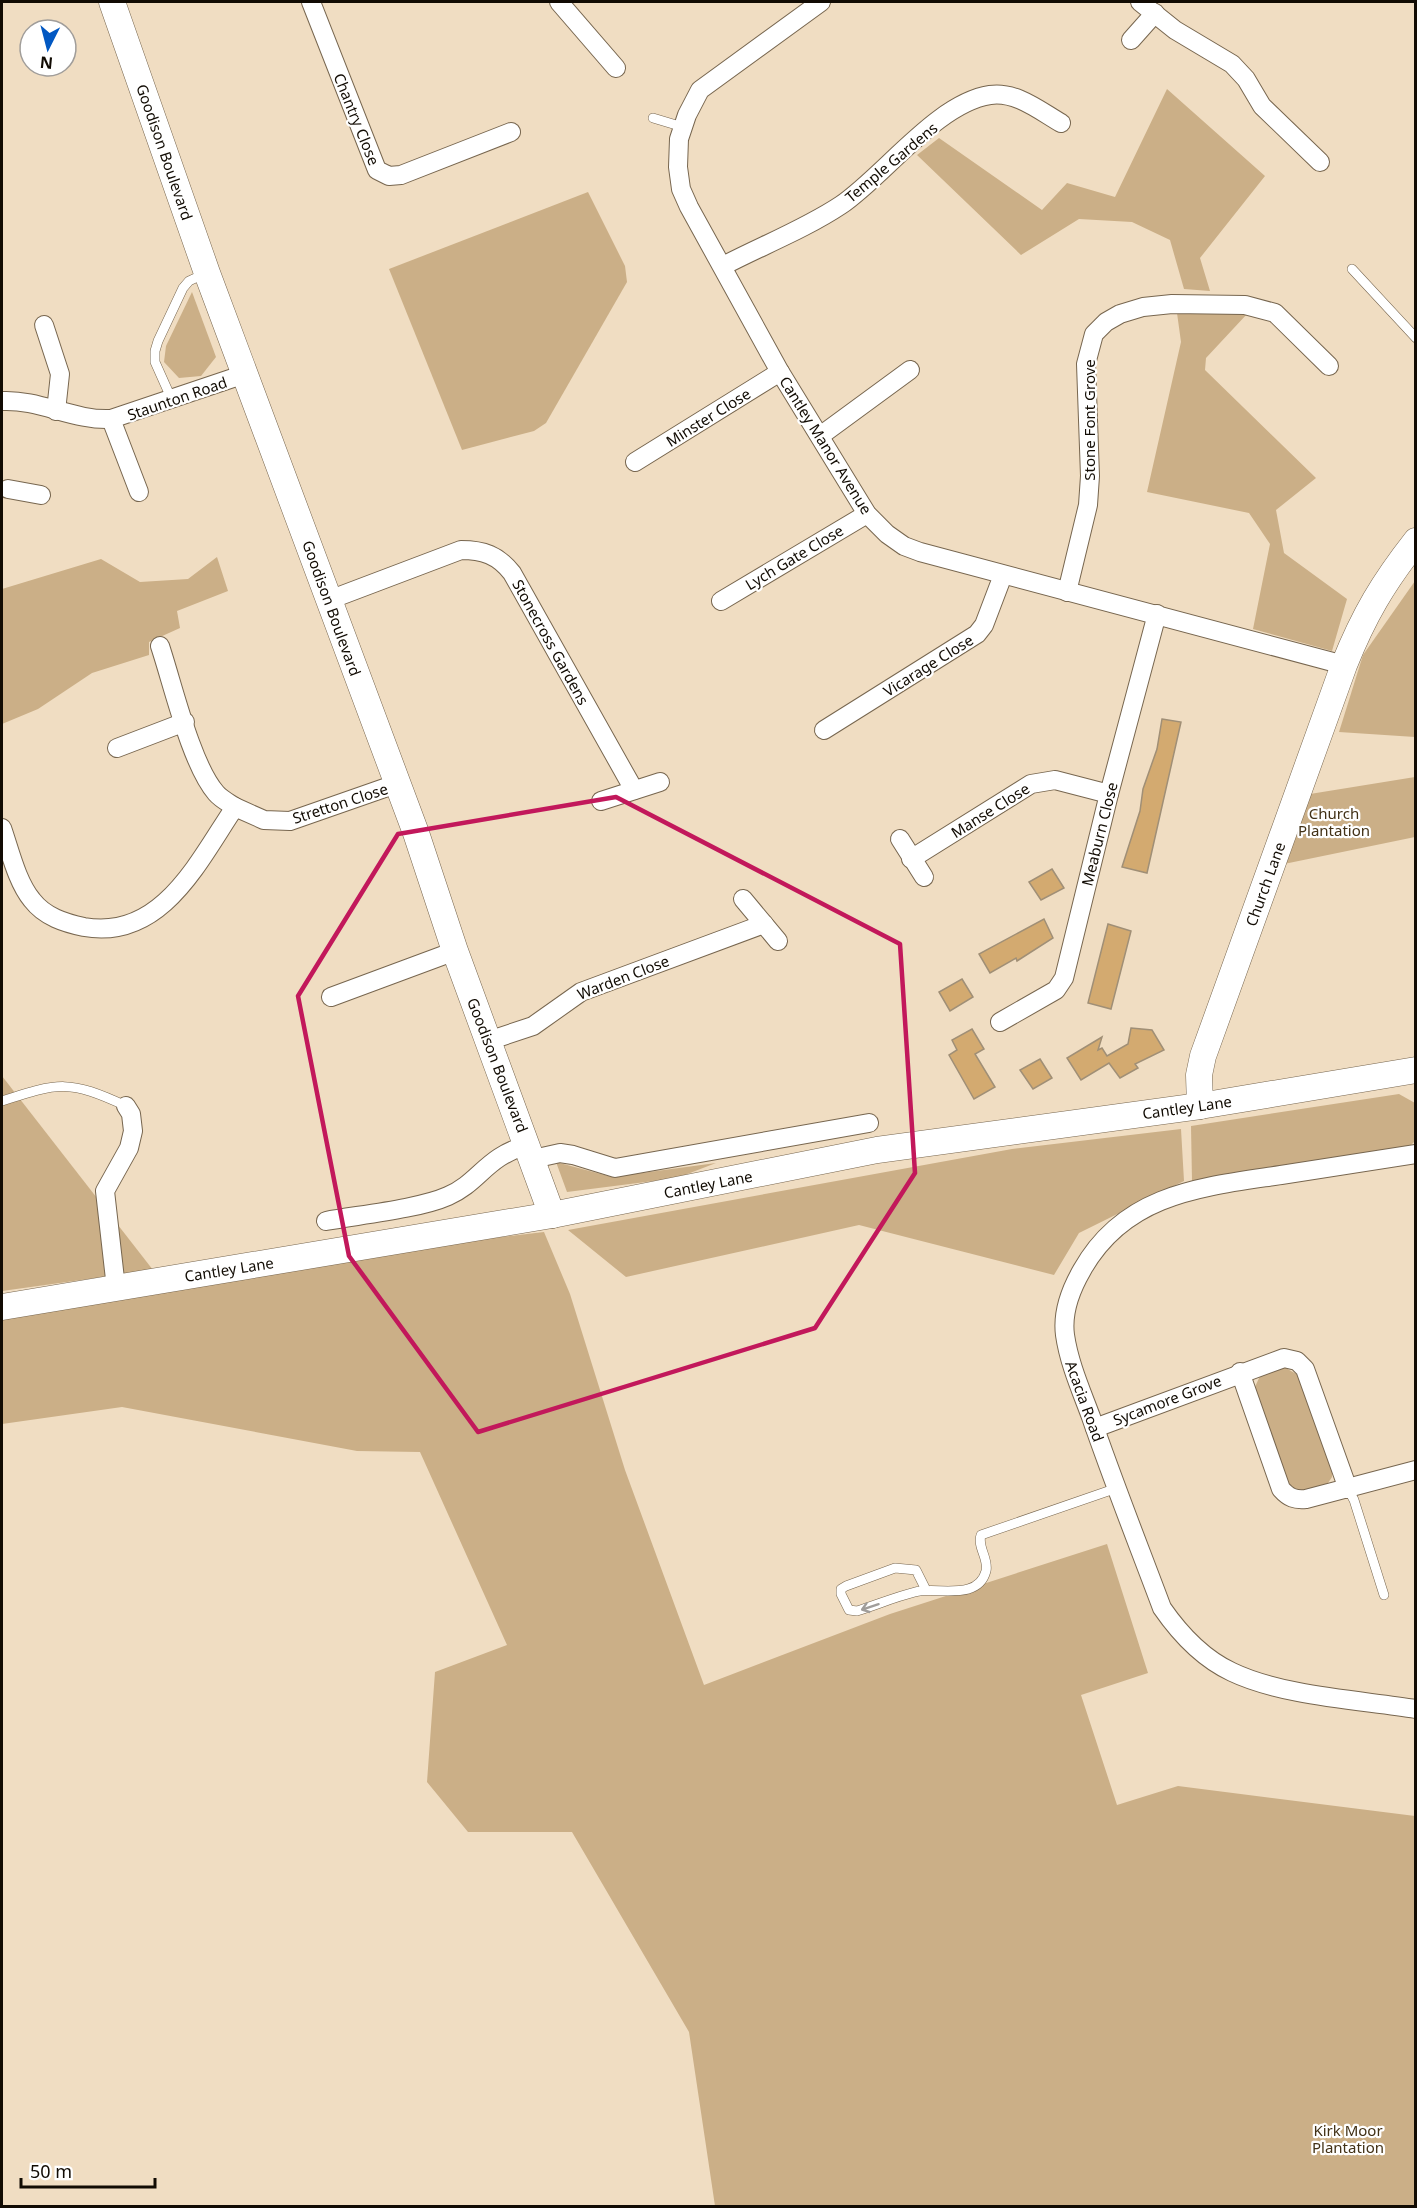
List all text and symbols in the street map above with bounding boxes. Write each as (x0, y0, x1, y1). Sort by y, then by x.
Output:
north arrow (18, 18, 78, 78)
text: N (39, 51, 54, 75)
street label: Chantry Close (329, 70, 385, 168)
street label: Goodison Boulevard (132, 81, 198, 223)
street label: Temple Gardens (841, 118, 941, 206)
street label: Stone Font Grove (1079, 359, 1099, 481)
street label: Staunton Road (124, 372, 230, 424)
street label: Cantley Manor Avenue (775, 372, 877, 518)
street label: Minster Close (662, 383, 754, 451)
street label: Lych Gate Close (741, 520, 847, 594)
street label: Goodison Boulevard (298, 537, 366, 679)
street label: Stonecross Gardens (508, 576, 594, 708)
street label: Vicarage Close (879, 629, 977, 701)
street label: Stretton Close (290, 778, 390, 828)
street label: Manse Close (947, 778, 1033, 842)
street label: Meaburn Close (1076, 780, 1122, 888)
park label: Church Plantation (1298, 803, 1370, 840)
street label: Church Lane (1241, 839, 1289, 929)
street label: Warden Close (574, 950, 672, 1004)
street label: Goodison Boulevard (463, 995, 533, 1135)
street label: Cantley Lane (1141, 1091, 1233, 1123)
street label: Cantley Lane (662, 1166, 754, 1202)
street label: Cantley Lane (183, 1252, 275, 1286)
street label: Acacia Road (1061, 1358, 1109, 1444)
street label: Sycamore Grove (1110, 1370, 1224, 1430)
one-way arrow (861, 1602, 880, 1613)
park label: Kirk Moor Plantation (1312, 2120, 1384, 2157)
scale bar (21, 2151, 154, 2189)
text: 50 m (30, 2159, 72, 2183)

